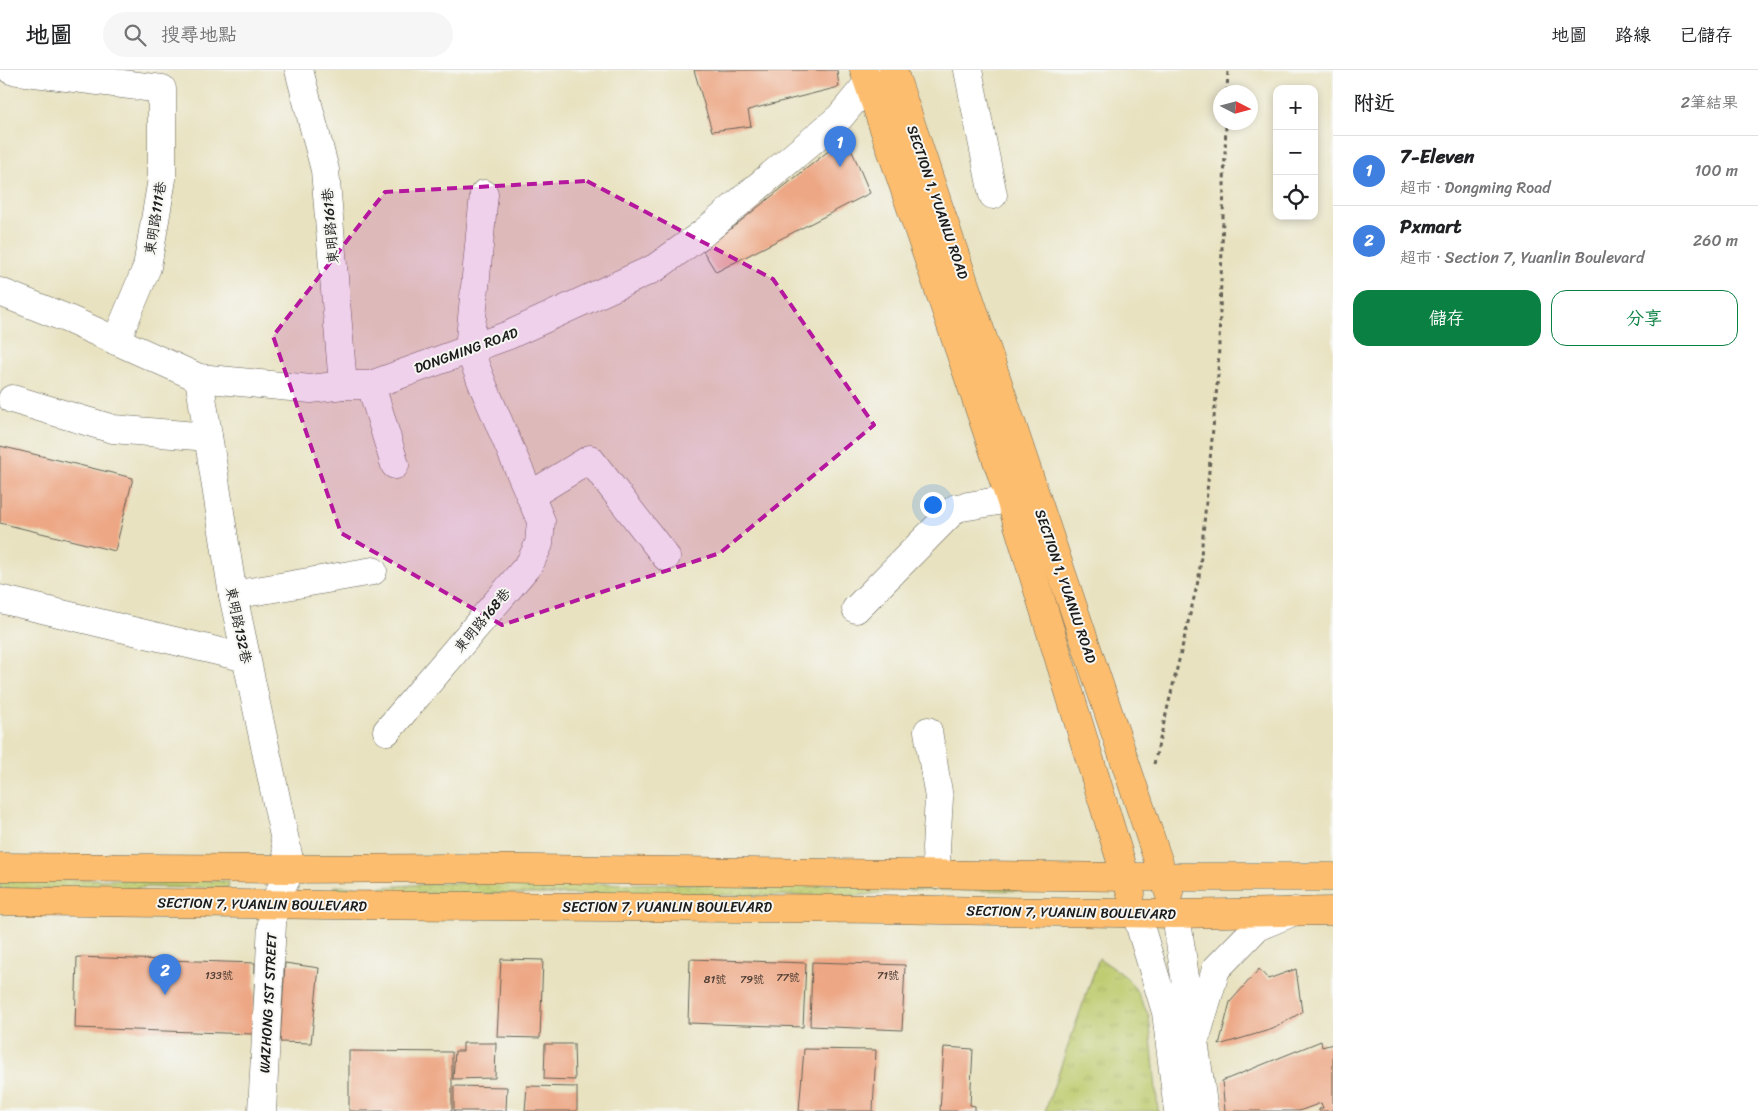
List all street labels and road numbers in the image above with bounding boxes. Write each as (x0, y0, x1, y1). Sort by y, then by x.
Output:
street label: SECTION 1, YUANLU ROAD (899, 122, 976, 283)
street label: 東明路111巷 (137, 179, 174, 257)
street label: 東明路161巷 (315, 186, 346, 265)
street label: DONGMING ROAD (411, 320, 522, 381)
street label: SECTION 1, YUANLU ROAD (1027, 506, 1104, 667)
street label: 東明路168巷 (448, 581, 518, 658)
street label: 東明路132巷 (218, 584, 259, 667)
street label: SECTION 7, YUANLIN BOULEVARD (157, 890, 368, 919)
street label: SECTION 7, YUANLIN BOULEVARD (562, 895, 772, 920)
street label: SECTION 7, YUANLIN BOULEVARD (966, 898, 1177, 927)
street label: WAZHONG 1ST STREET (252, 931, 285, 1074)

